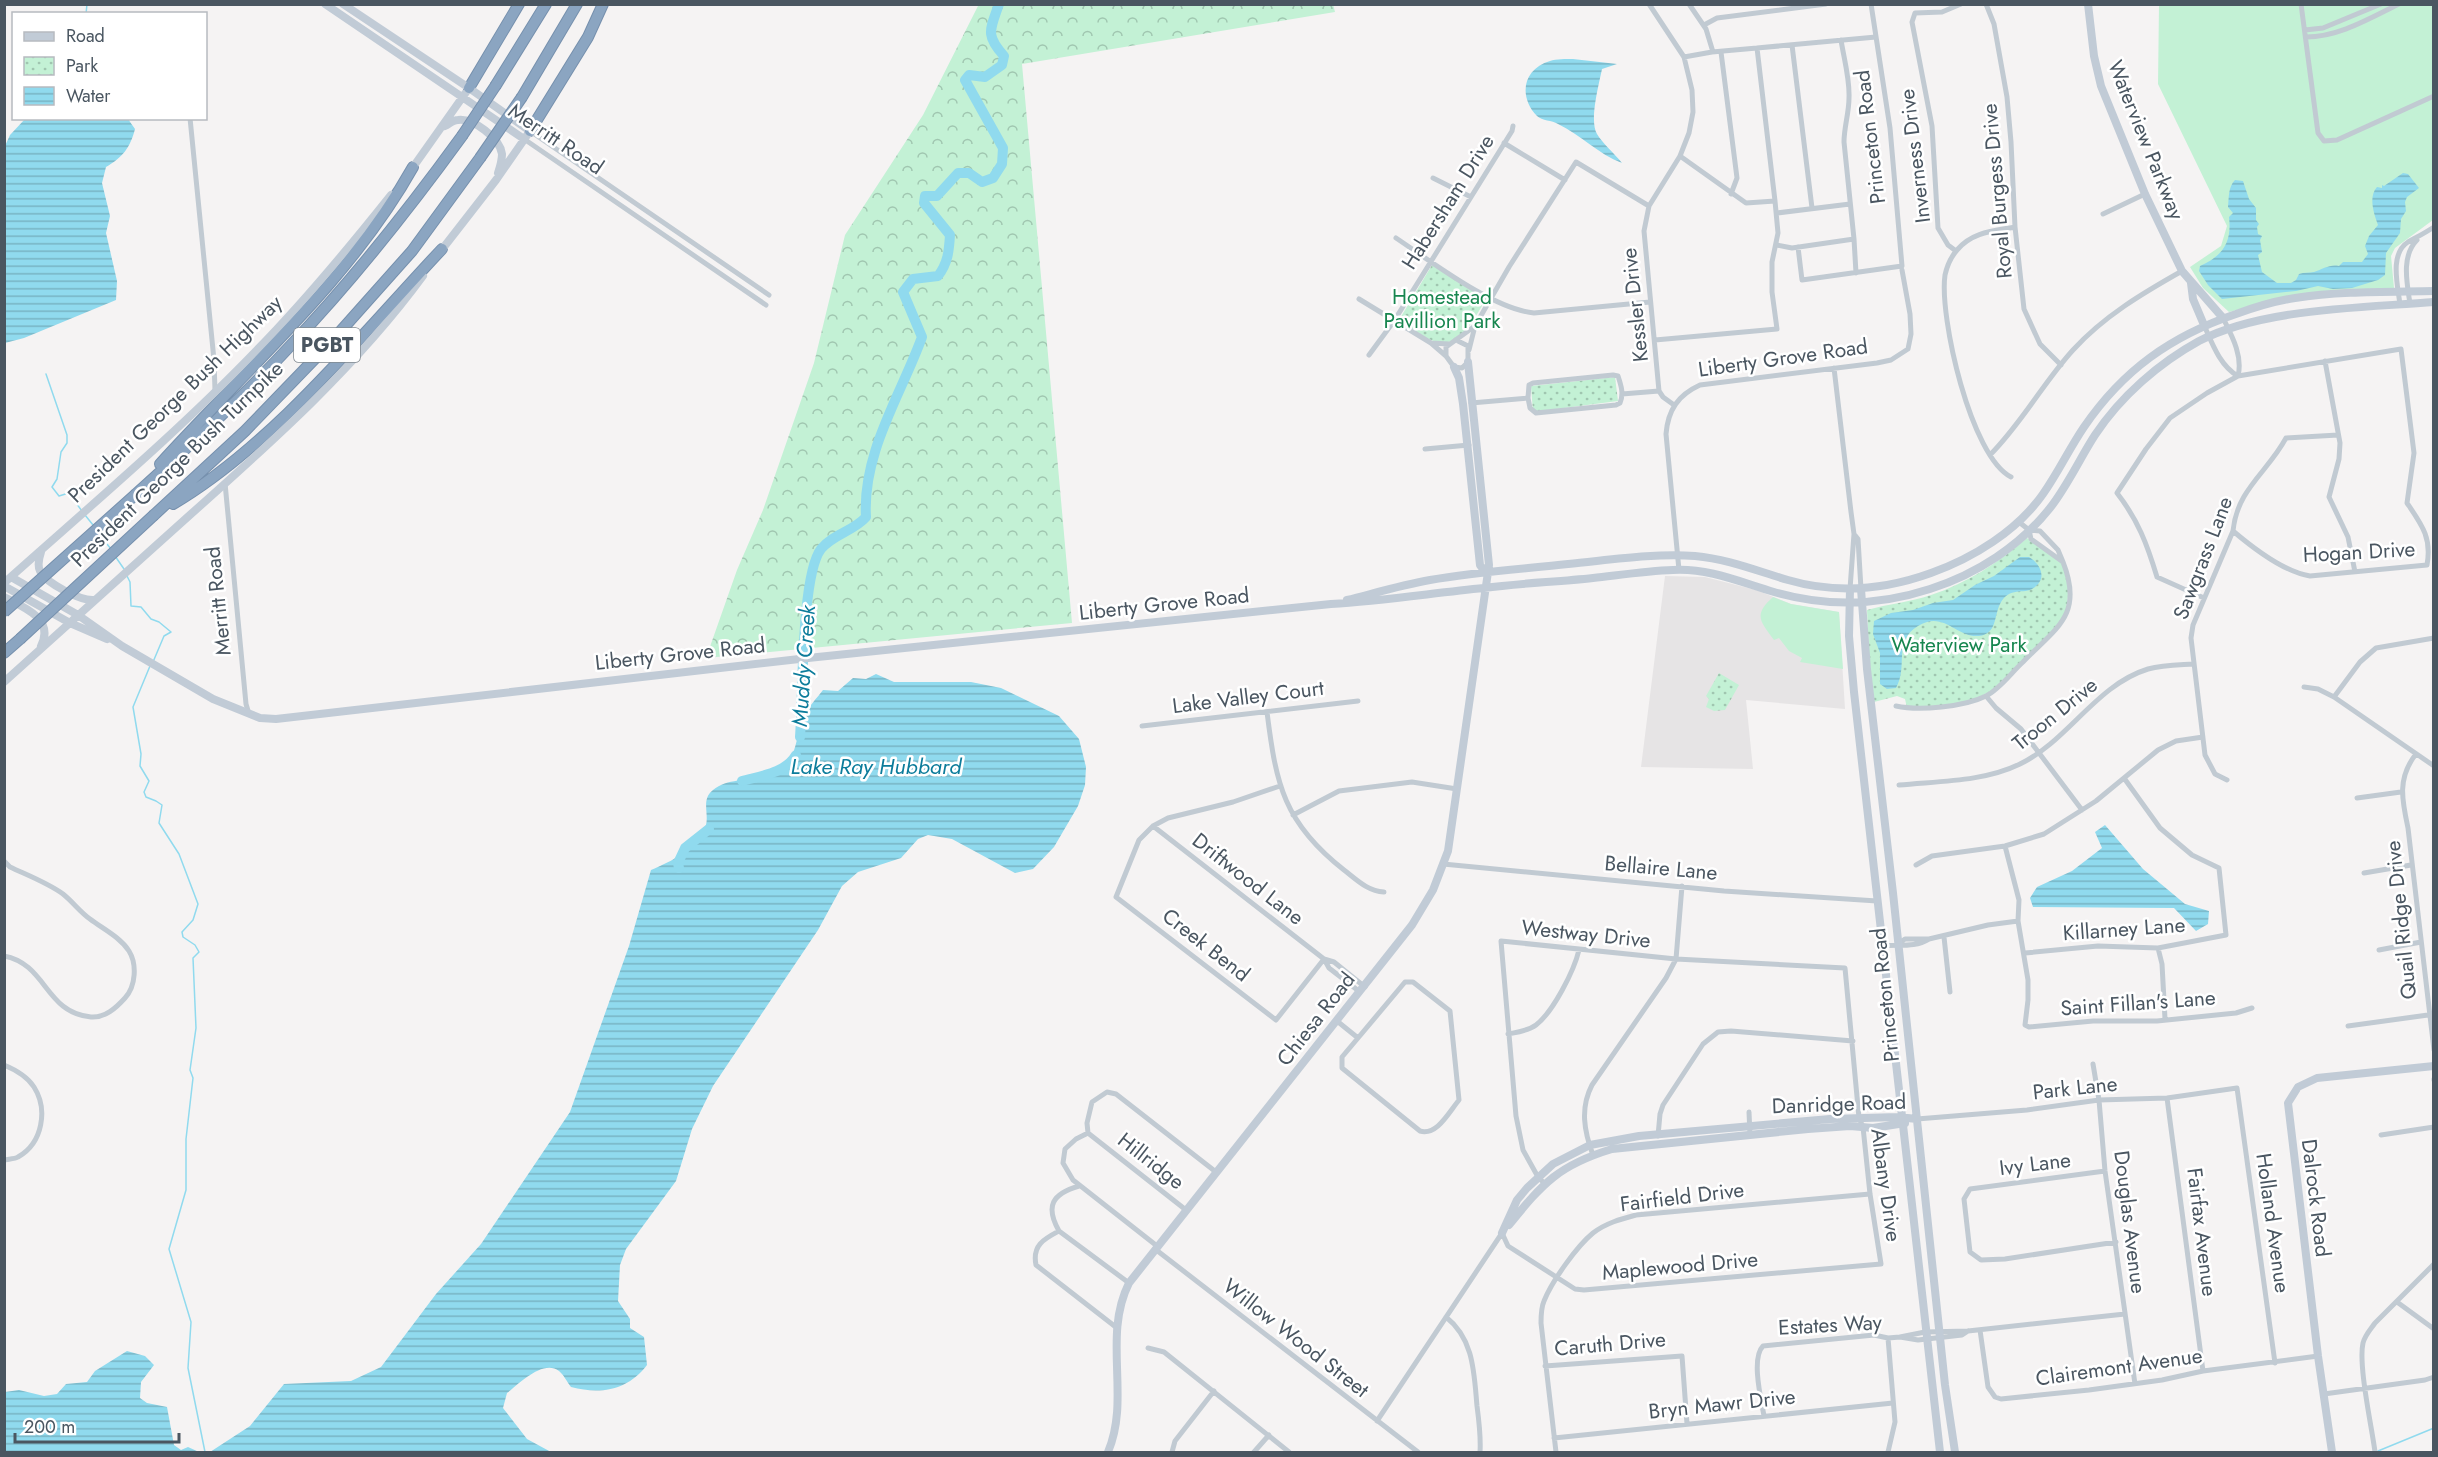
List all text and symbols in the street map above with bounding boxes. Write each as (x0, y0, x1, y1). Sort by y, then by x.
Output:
legend (12, 12, 207, 120)
text: Road (66, 23, 105, 49)
text: Park (66, 53, 98, 79)
street label: Waterview Parkway (2100, 56, 2192, 225)
street label: Princeton Road (1847, 68, 1893, 206)
text: Water (66, 83, 111, 109)
street label: Inverness Drive (1892, 87, 1938, 225)
street label: Merritt Road (502, 96, 610, 182)
street label: Royal Burgess Drive (1974, 102, 2020, 280)
street label: Habersham Drive (1394, 129, 1502, 275)
street label: Kessler Drive (1614, 246, 1656, 364)
park label: Homestead Pavillion Park (1384, 282, 1501, 336)
street label: President George Bush Highway (61, 288, 289, 510)
road number: PGBT (294, 328, 360, 362)
street label: Liberty Grove Road (1696, 331, 1870, 385)
street label: President George Bush Turnpike (64, 354, 290, 574)
street label: Sawgrass Lane (2166, 492, 2240, 624)
street label: Hogan Drive (2302, 534, 2416, 570)
street label: Merritt Road (197, 545, 239, 657)
street label: Liberty Grove Road (1077, 580, 1251, 628)
water label: Muddy Creek (783, 603, 823, 728)
street label: Liberty Grove Road (593, 630, 767, 678)
park label: Waterview Park (1891, 630, 2028, 660)
street label: Troon Drive (2006, 670, 2104, 758)
street label: Lake Valley Court (1171, 673, 1325, 721)
water label: Lake Ray Hubbard (791, 750, 963, 782)
street label: Driftwood Lane (1186, 826, 1310, 932)
street label: Quail Ridge Drive (2378, 839, 2424, 1001)
street label: Bellaire Lane (1603, 848, 1719, 888)
street label: Creek Bend (1156, 901, 1256, 989)
street label: Killarney Lane (2062, 910, 2186, 948)
street label: Westway Drive (1520, 912, 1652, 956)
street label: Princeton Road (1863, 926, 1907, 1064)
street label: Chiesa Road (1270, 966, 1362, 1072)
street label: Saint Fillan's Lane (2059, 983, 2217, 1023)
street label: Park Lane (2031, 1069, 2119, 1107)
street label: Danridge Road (1771, 1087, 1907, 1121)
street label: Hillridge (1111, 1125, 1191, 1197)
street label: Albany Drive (1863, 1127, 1909, 1244)
street label: Dalrock Road (2294, 1137, 2338, 1259)
street label: Ivy Lane (1997, 1145, 2073, 1183)
street label: Douglas Avenue (2106, 1149, 2154, 1295)
street label: Holland Avenue (2248, 1151, 2298, 1295)
street label: Fairfax Avenue (2179, 1166, 2225, 1298)
street label: Fairfield Drive (1618, 1174, 1746, 1219)
street label: Maplewood Drive (1601, 1244, 1759, 1288)
street label: Willow Wood Street (1217, 1271, 1375, 1405)
street label: Estates Way (1777, 1307, 1883, 1343)
street label: Caruth Drive (1553, 1324, 1667, 1364)
street label: Clairemont Avenue (2034, 1340, 2205, 1394)
street label: Bryn Mawr Drive (1647, 1381, 1797, 1427)
scale bar (15, 1406, 178, 1444)
text: 200 m (24, 1414, 75, 1440)

